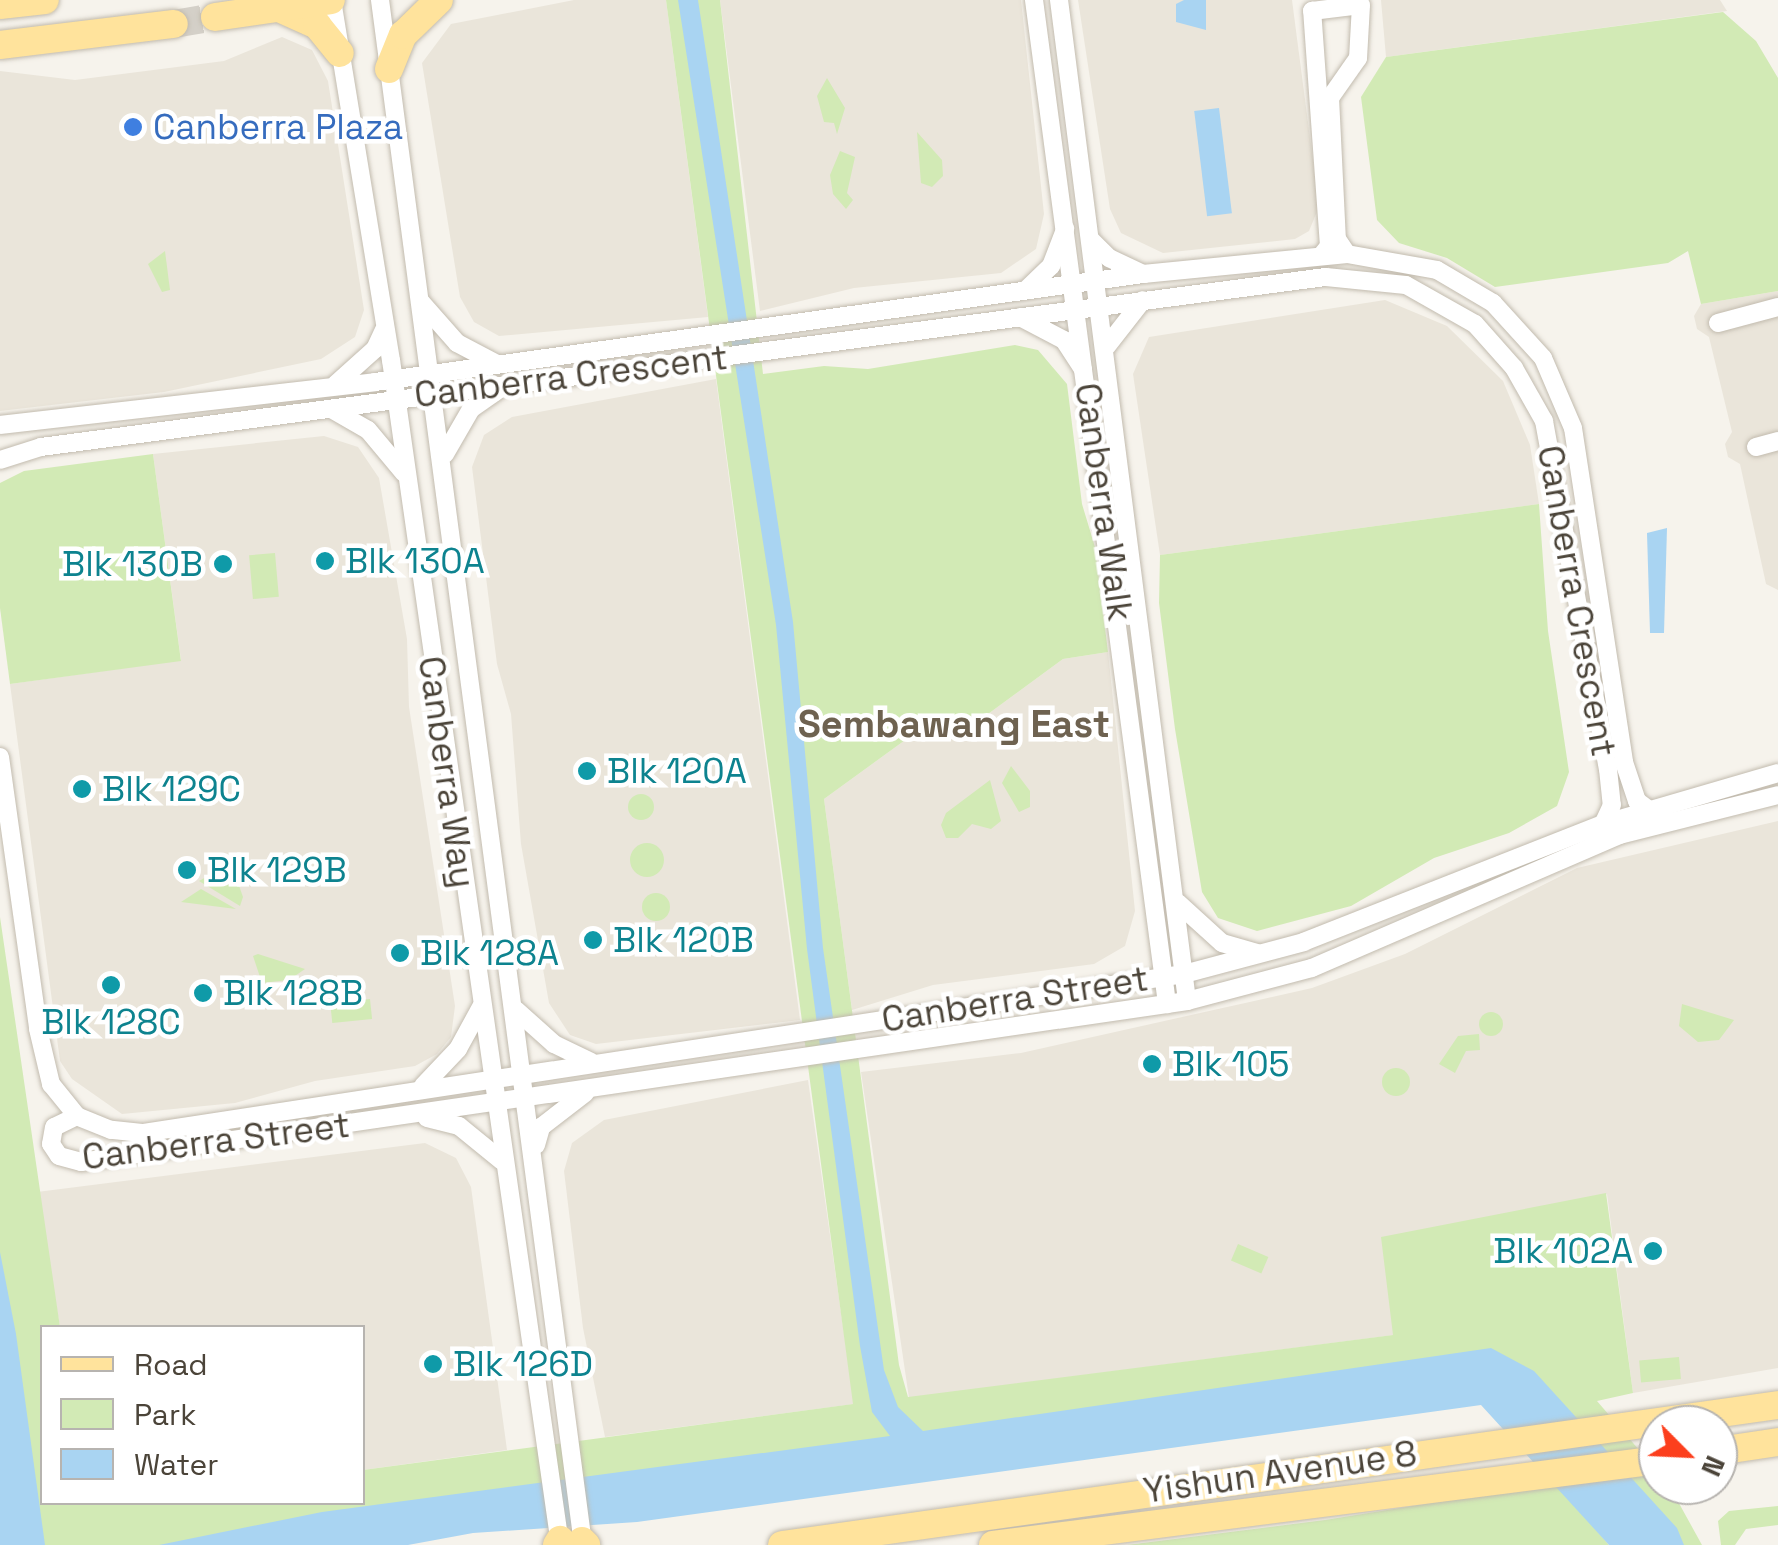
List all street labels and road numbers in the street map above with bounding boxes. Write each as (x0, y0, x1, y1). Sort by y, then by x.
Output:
street label: Canberra Crescent (412, 336, 730, 416)
street label: Canberra Walk (1067, 380, 1141, 624)
street label: Canberra Crescent (1529, 442, 1625, 760)
street label: Canberra Way (410, 653, 484, 891)
street label: Canberra Street (879, 957, 1151, 1041)
street label: Canberra Street (80, 1104, 352, 1178)
street label: Yishun Avenue 8 (1141, 1432, 1419, 1512)

